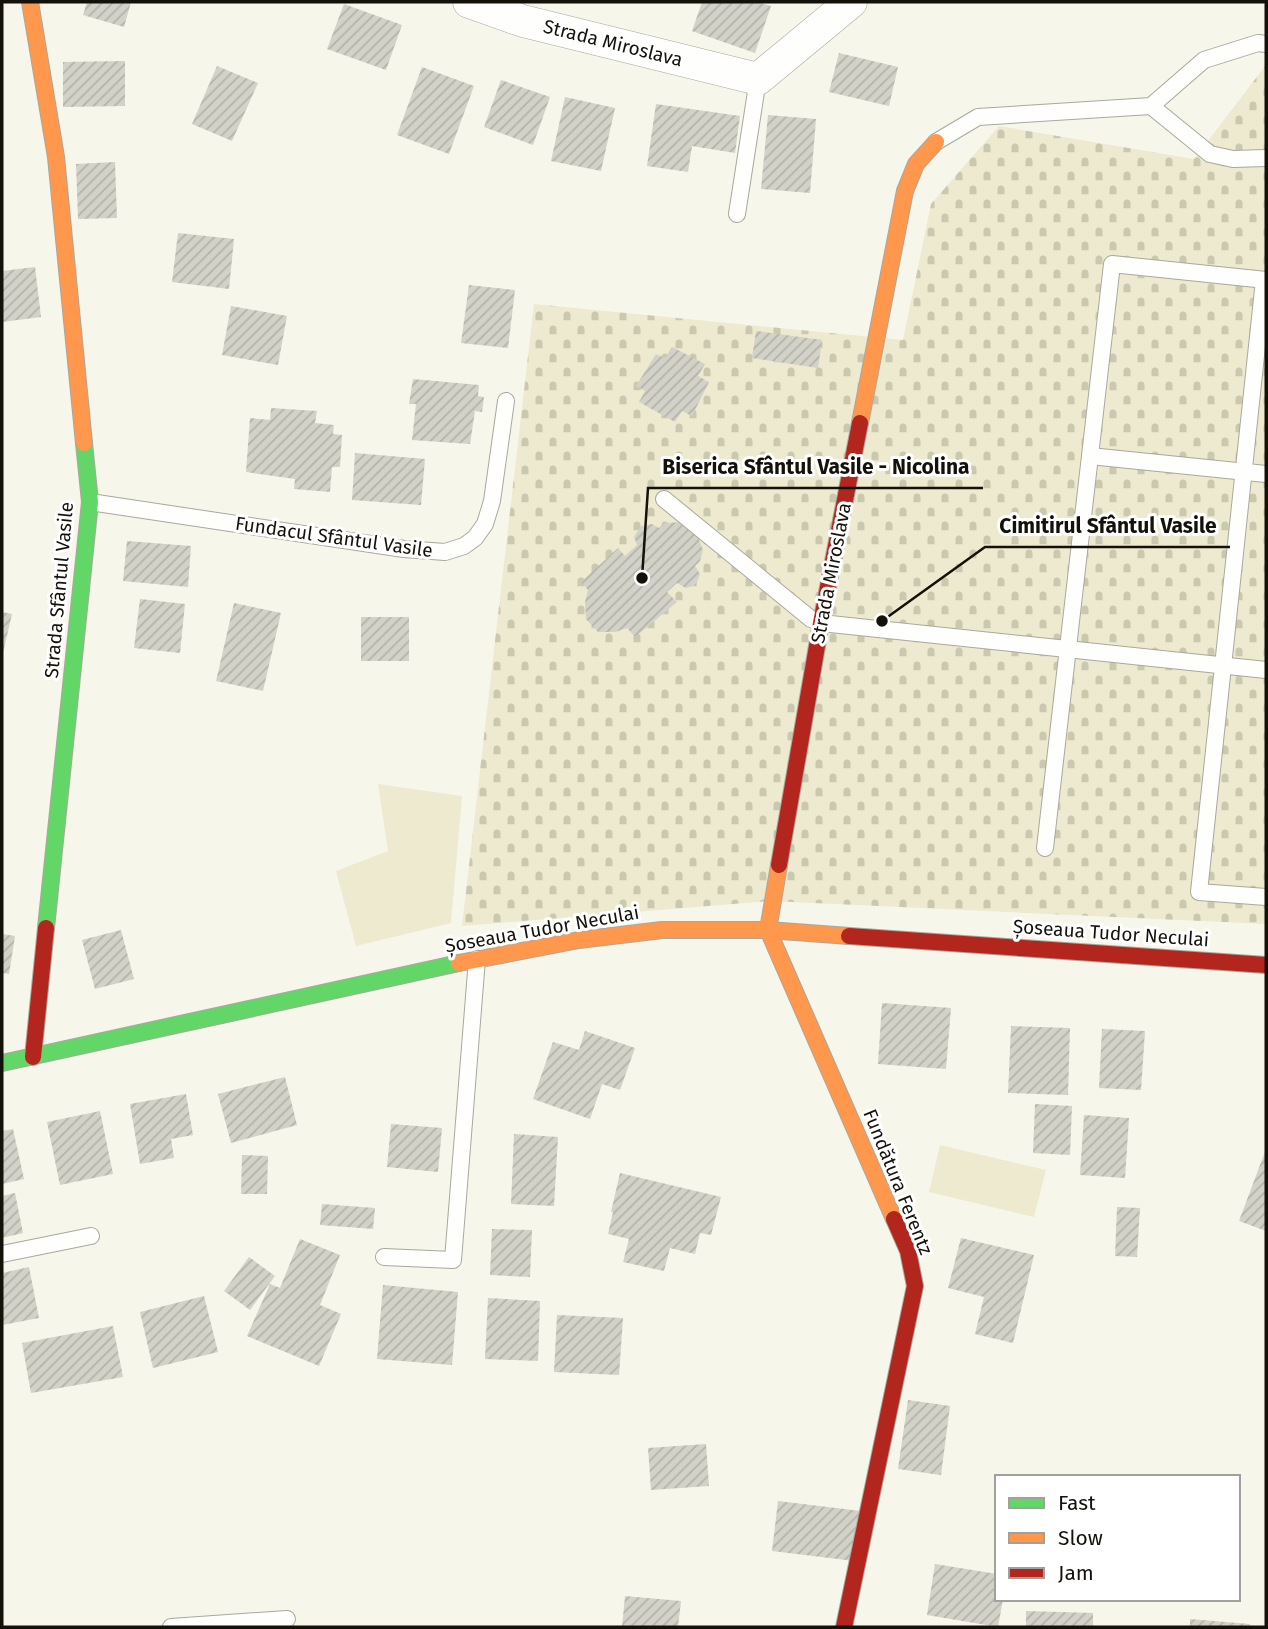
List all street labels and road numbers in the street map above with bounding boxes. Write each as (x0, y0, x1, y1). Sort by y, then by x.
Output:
street label: Strada Miroslava (541, 15, 685, 71)
street label: Strada Sfântul Vasile (40, 501, 78, 679)
street label: Strada Miroslava (806, 501, 856, 645)
street label: Fundacul Sfântul Vasile (234, 512, 434, 562)
street label: Șoseaua Tudor Neculai (443, 901, 641, 958)
street label: Șoseaua Tudor Neculai (1012, 915, 1210, 952)
street label: Fundătura Ferentz (858, 1106, 938, 1258)

